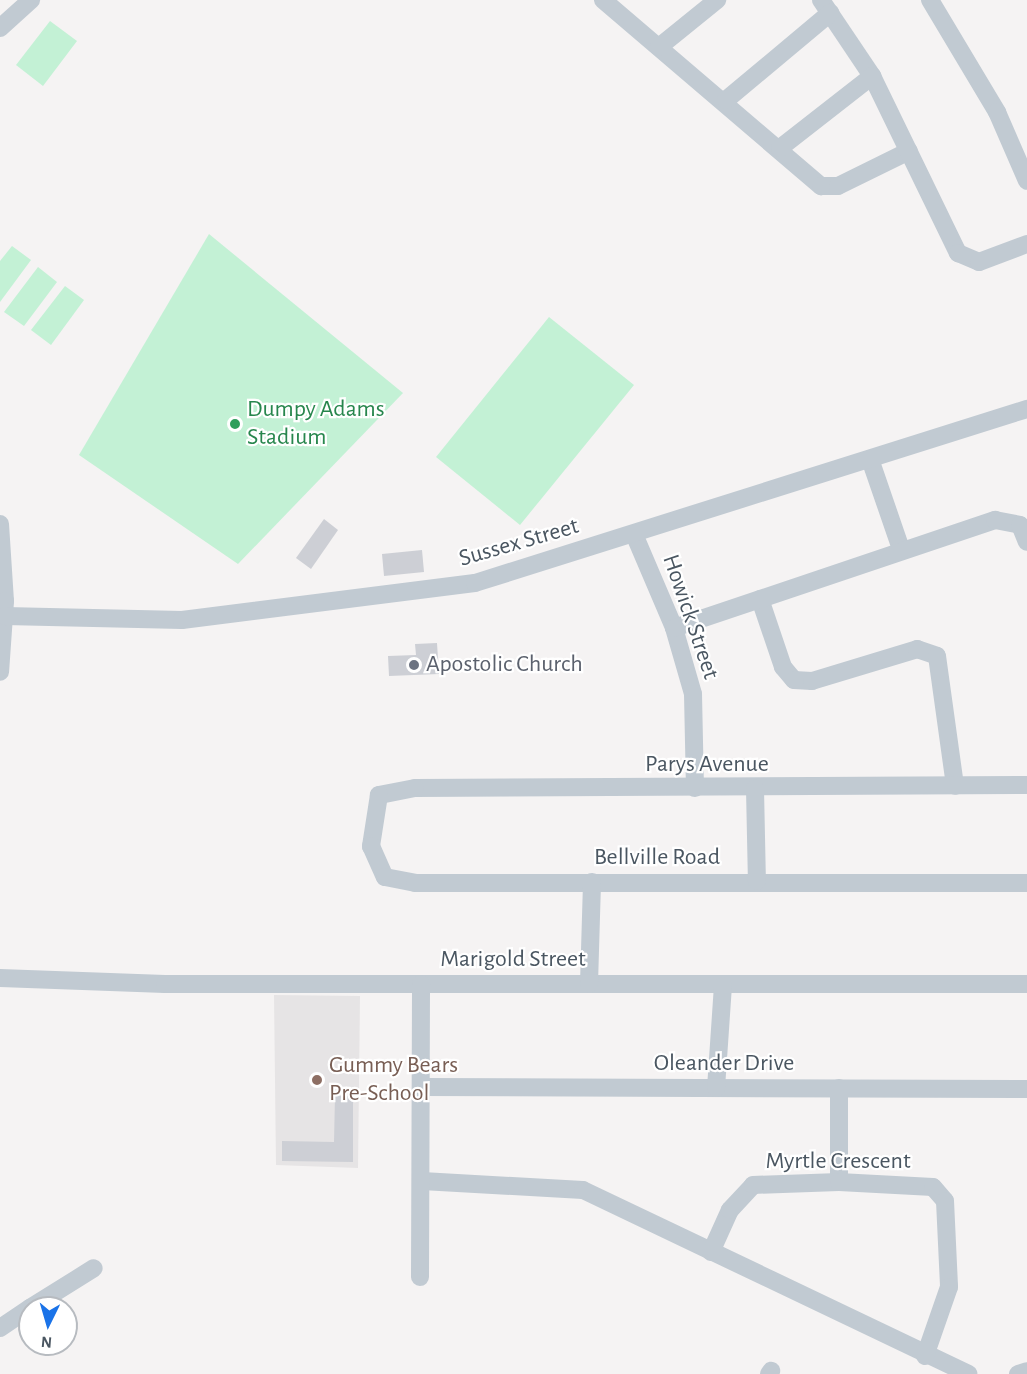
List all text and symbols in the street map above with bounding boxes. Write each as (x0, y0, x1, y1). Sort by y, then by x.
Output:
place label: Dumpy Adams Stadium (247, 396, 385, 452)
marker: Dumpy Adams Stadium (228, 417, 242, 431)
street label: Sussex Street (456, 512, 582, 574)
street label: Howick Street (655, 551, 725, 683)
place label: Apostolic Church (426, 651, 583, 679)
marker: Apostolic Church (407, 658, 421, 672)
street label: Parys Avenue (645, 751, 769, 779)
street label: Bellville Road (594, 844, 720, 872)
street label: Marigold Street (440, 946, 586, 974)
street label: Oleander Drive (654, 1050, 794, 1078)
place label: Gummy Bears Pre-School (329, 1052, 458, 1108)
marker: Gummy Bears Pre-School (310, 1073, 324, 1087)
street label: Myrtle Crescent (765, 1148, 911, 1176)
north arrow (18, 1296, 78, 1356)
text: N (40, 1333, 53, 1350)

